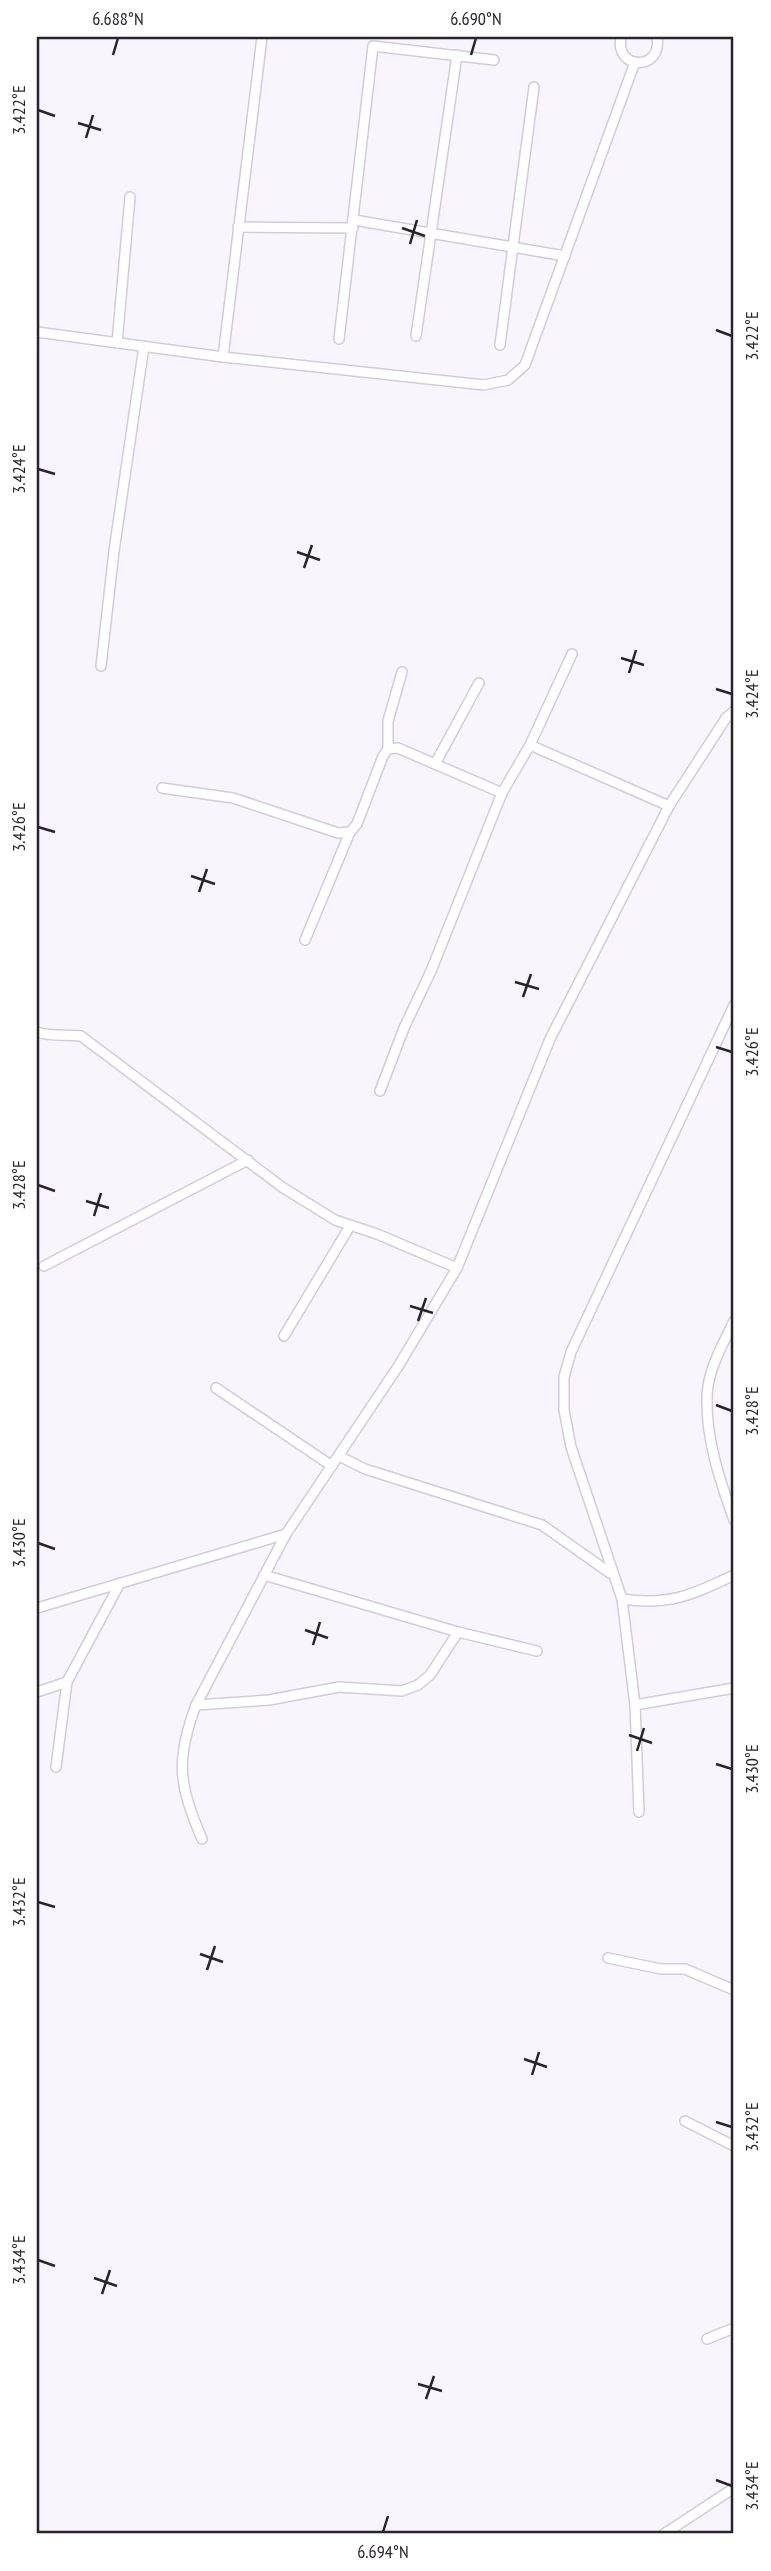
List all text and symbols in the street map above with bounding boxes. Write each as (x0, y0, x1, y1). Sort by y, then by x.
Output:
text: 6.688°N (92, 7, 144, 30)
text: 6.690°N (450, 7, 502, 30)
text: 3.422°E (7, 85, 30, 135)
text: 3.422°E (740, 311, 763, 361)
text: 3.424°E (7, 444, 30, 494)
text: 3.424°E (740, 669, 763, 719)
text: 3.426°E (7, 802, 30, 852)
text: 3.426°E (740, 1027, 763, 1077)
text: 3.428°E (7, 1160, 30, 1210)
text: 3.428°E (740, 1386, 763, 1436)
text: 3.430°E (7, 1518, 30, 1568)
text: 3.430°E (740, 1744, 763, 1794)
text: 3.432°E (7, 1877, 30, 1927)
text: 3.432°E (740, 2102, 763, 2152)
text: 3.434°E (7, 2235, 30, 2285)
text: 3.434°E (740, 2461, 763, 2511)
text: 6.694°N (357, 2540, 409, 2563)

